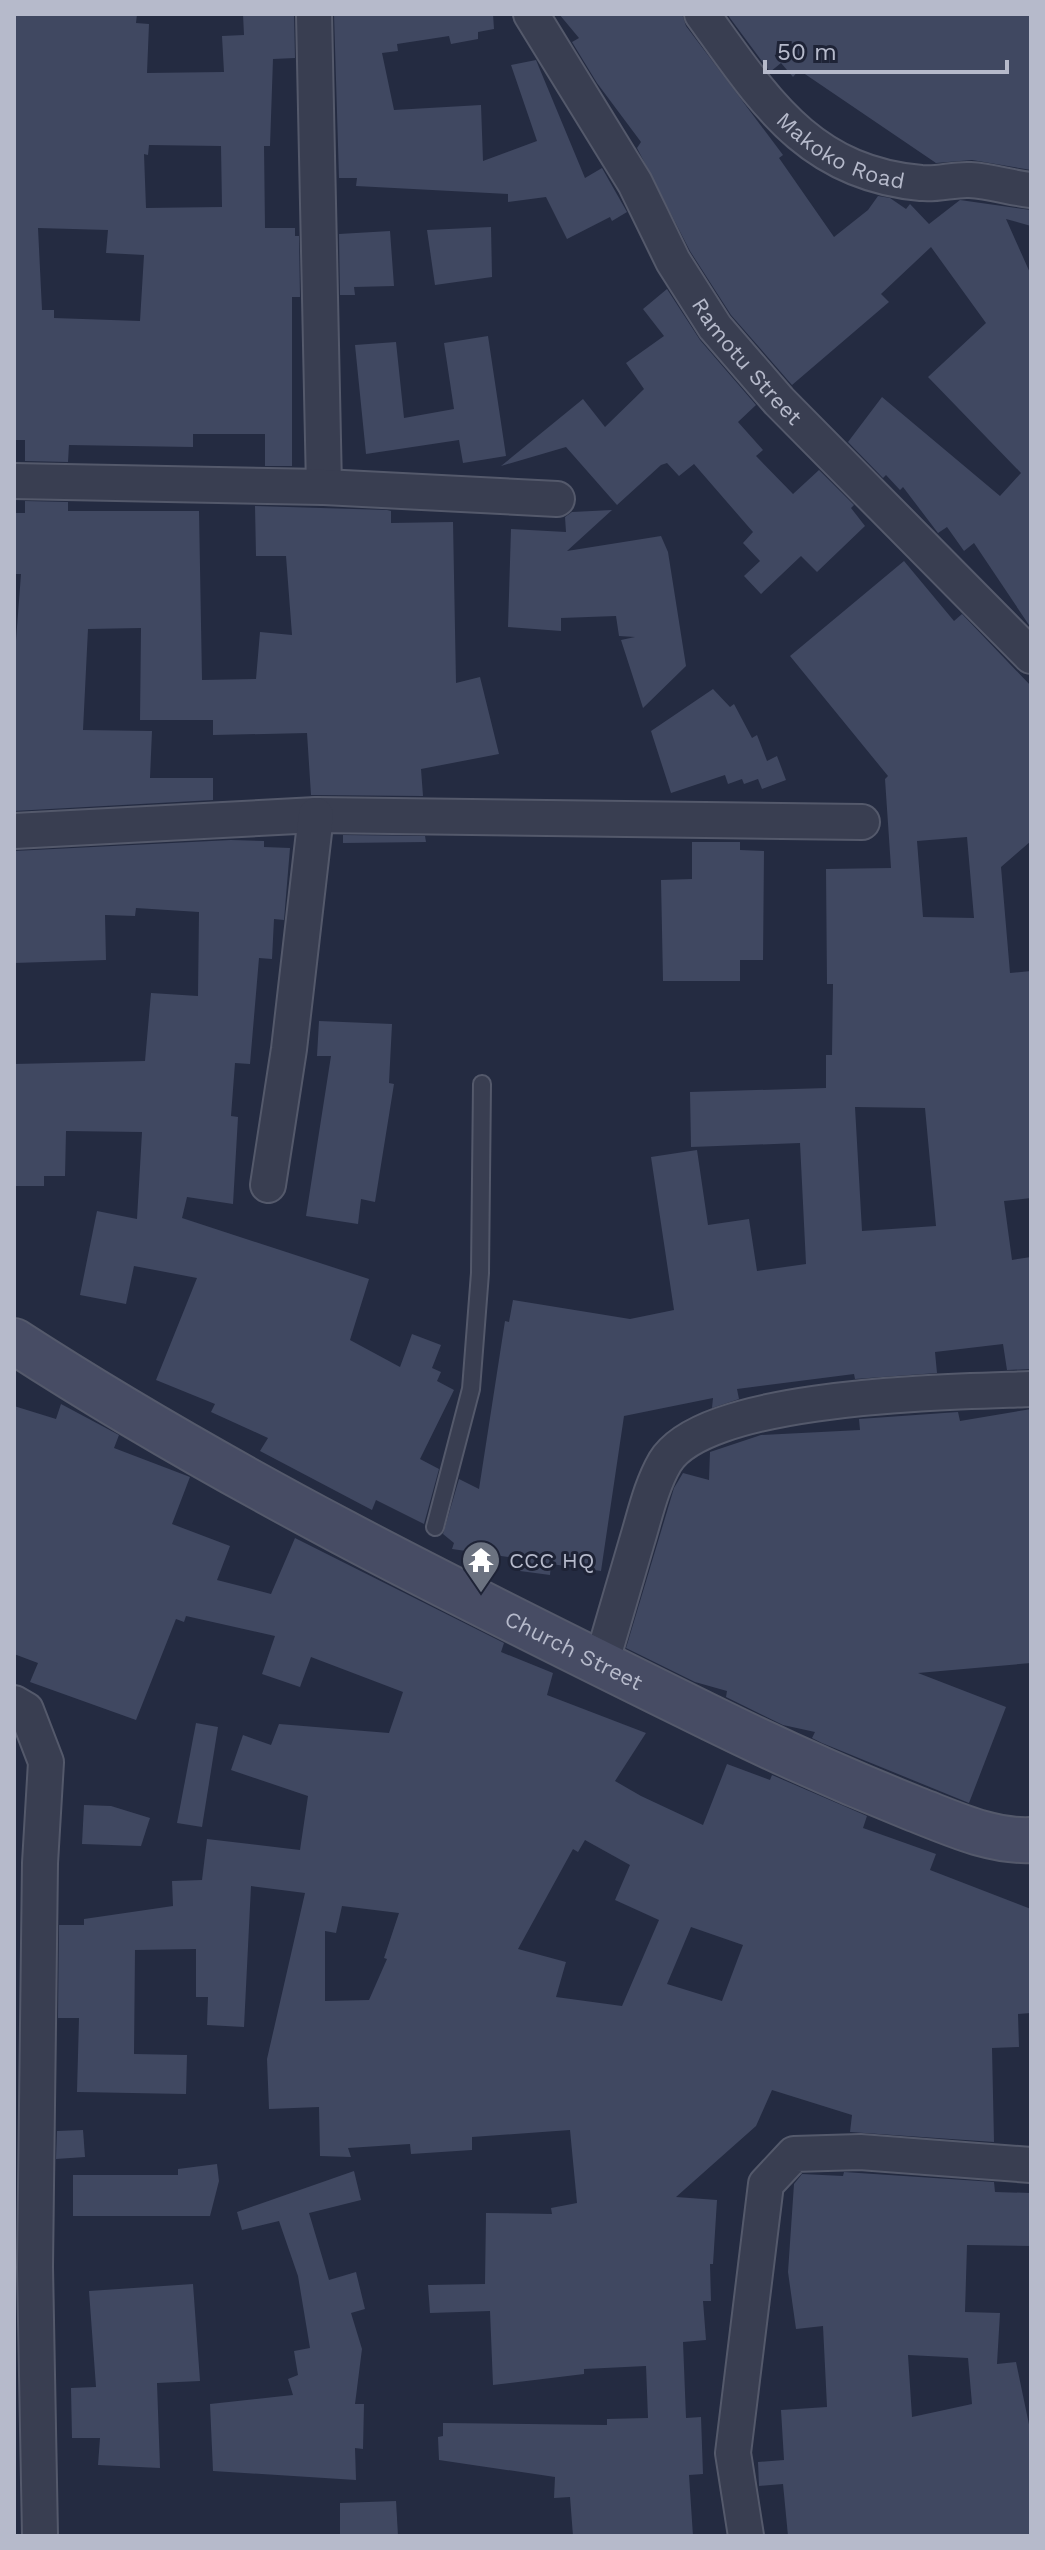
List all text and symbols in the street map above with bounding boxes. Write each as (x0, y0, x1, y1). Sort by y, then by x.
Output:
scale bar (765, 24, 1007, 74)
text: 50 m (777, 38, 837, 66)
street label: Makoko Road (772, 107, 907, 193)
street label: Ramotu Street (687, 293, 807, 429)
temple icon: CCC HQ (460, 1539, 502, 1594)
place label: CCC HQ (509, 1548, 594, 1573)
street label: Church Street (501, 1605, 647, 1695)

